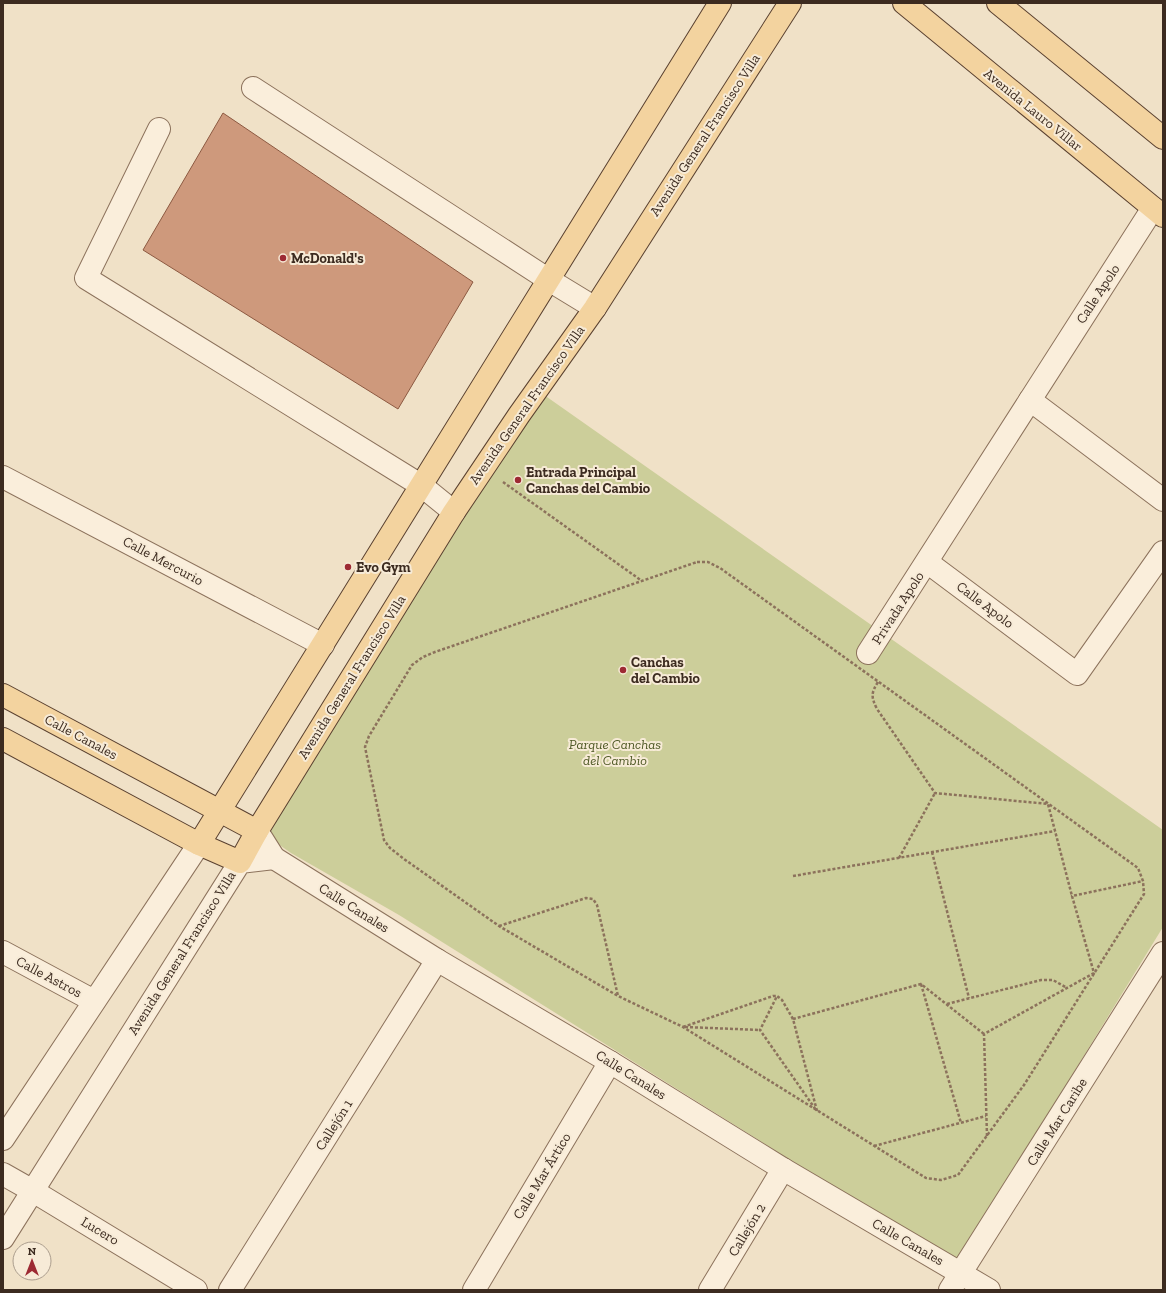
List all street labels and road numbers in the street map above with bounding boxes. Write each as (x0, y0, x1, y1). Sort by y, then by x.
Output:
street label: Avenida General Francisco Villa (646, 50, 764, 219)
street label: Avenida Lauro Villar (980, 65, 1086, 155)
street label: Calle Apolo (1073, 261, 1123, 327)
street label: Avenida General Francisco Villa (466, 322, 589, 488)
street label: Calle Mercurio (120, 533, 206, 589)
street label: Privada Apolo (868, 568, 928, 648)
street label: Calle Apolo (953, 578, 1017, 632)
street label: Avenida General Francisco Villa (294, 592, 410, 762)
street label: Calle Canales (42, 711, 120, 763)
street label: Avenida General Francisco Villa (124, 868, 240, 1038)
street label: Calle Canales (316, 880, 392, 936)
street label: Calle Astros (13, 953, 85, 1001)
street label: Calle Canales (593, 1047, 669, 1103)
street label: Calle Mar Caribe (1023, 1075, 1091, 1169)
street label: Callejón 1 (312, 1096, 357, 1154)
street label: Calle Mar Ártico (509, 1130, 575, 1222)
street label: Callejón 2 (725, 1200, 769, 1260)
street label: Lucero (78, 1213, 122, 1249)
street label: Calle Canales (869, 1215, 947, 1269)

